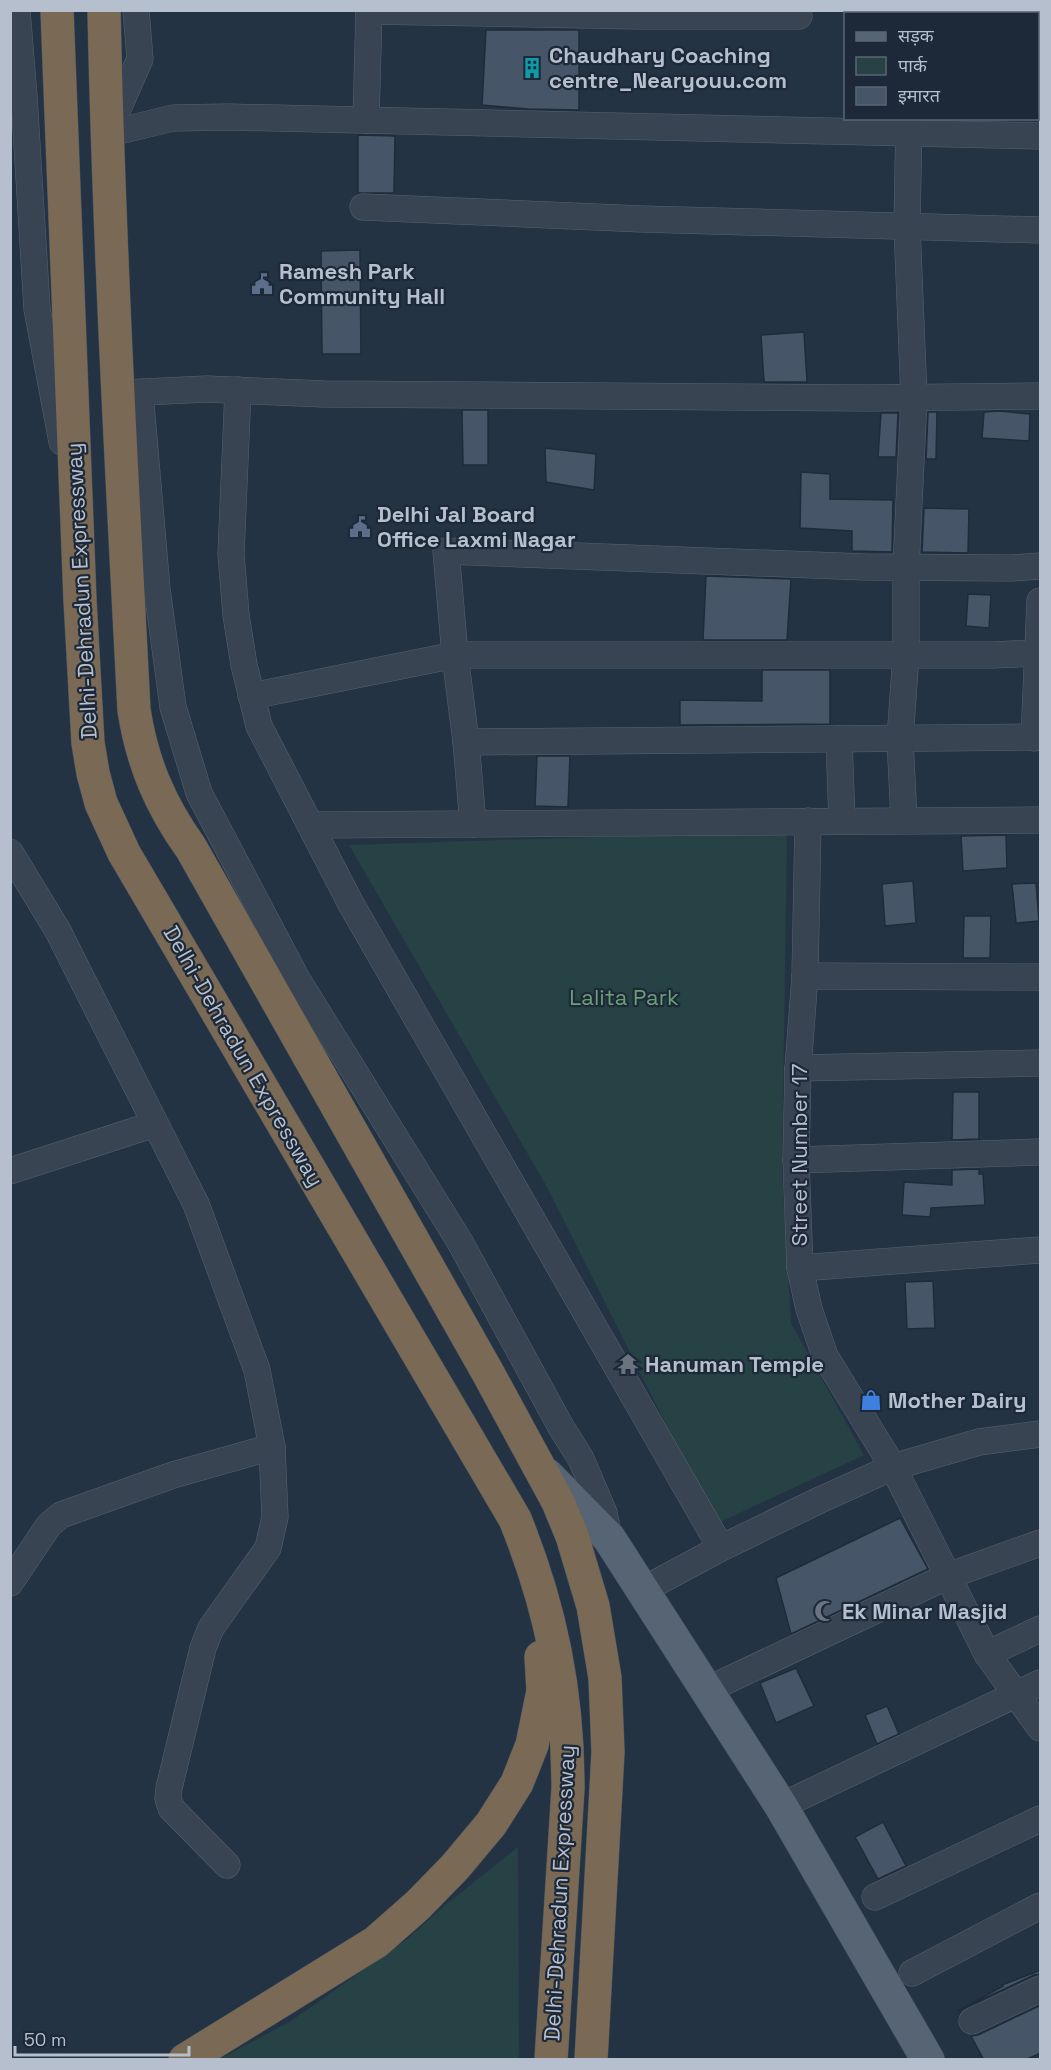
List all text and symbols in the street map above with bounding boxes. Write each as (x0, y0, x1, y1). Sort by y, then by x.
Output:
legend (844, 12, 1039, 120)
text: सड़क (898, 24, 935, 47)
place label: Chaudhary Coaching centre_Nearyouu.com (549, 41, 787, 94)
text: पार्क (898, 54, 928, 77)
building icon: Chaudhary Coaching centre_Nearyouu.com (520, 56, 544, 80)
text: इमारत (898, 84, 941, 107)
place label: Ramesh Park Community Hall (279, 257, 445, 310)
public building icon: Ramesh Park Community Hall (250, 272, 274, 296)
street label: Delhi-Dehradun Expressway (59, 442, 103, 740)
place label: Delhi Jal Board Office Laxmi Nagar (377, 500, 576, 553)
public building icon: Delhi Jal Board Office Laxmi Nagar (348, 515, 372, 539)
street label: Delhi-Dehradun Expressway (158, 920, 330, 1192)
park label: Lalita Park (569, 983, 679, 1011)
street label: Street Number 17 (785, 1064, 813, 1246)
place label: Hanuman Temple (645, 1350, 824, 1378)
temple icon: Hanuman Temple (616, 1352, 640, 1376)
place label: Mother Dairy (888, 1386, 1027, 1414)
shop icon: Mother Dairy (859, 1388, 883, 1412)
place label: Ek Minar Masjid (842, 1597, 1007, 1625)
mosque icon: Ek Minar Masjid (813, 1599, 837, 1623)
street label: Delhi-Dehradun Expressway (537, 1744, 581, 2042)
scale bar (15, 2019, 189, 2057)
text: 50 m (24, 2028, 66, 2051)

